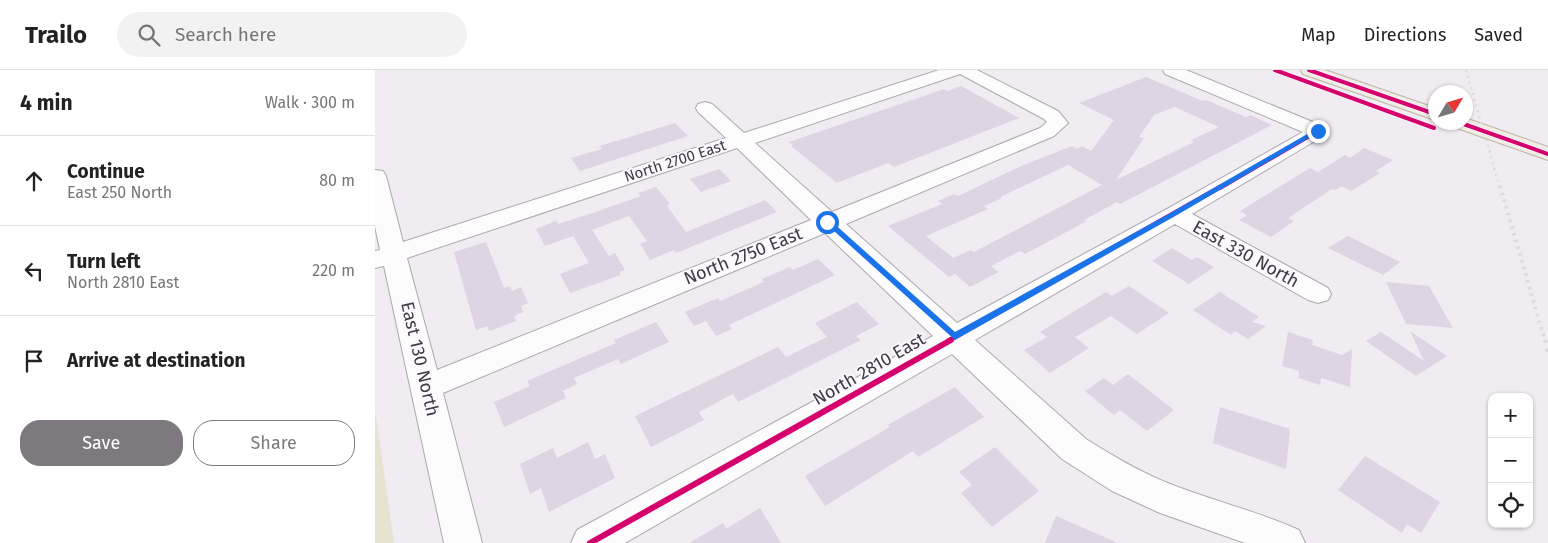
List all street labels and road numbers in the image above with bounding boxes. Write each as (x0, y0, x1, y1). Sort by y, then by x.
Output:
street label: North 2700 East (622, 136, 729, 186)
street label: East 330 North (1189, 216, 1303, 292)
street label: North 2750 East (681, 222, 806, 290)
street label: East 130 North (396, 299, 444, 419)
street label: North 2810 East (809, 328, 930, 410)

